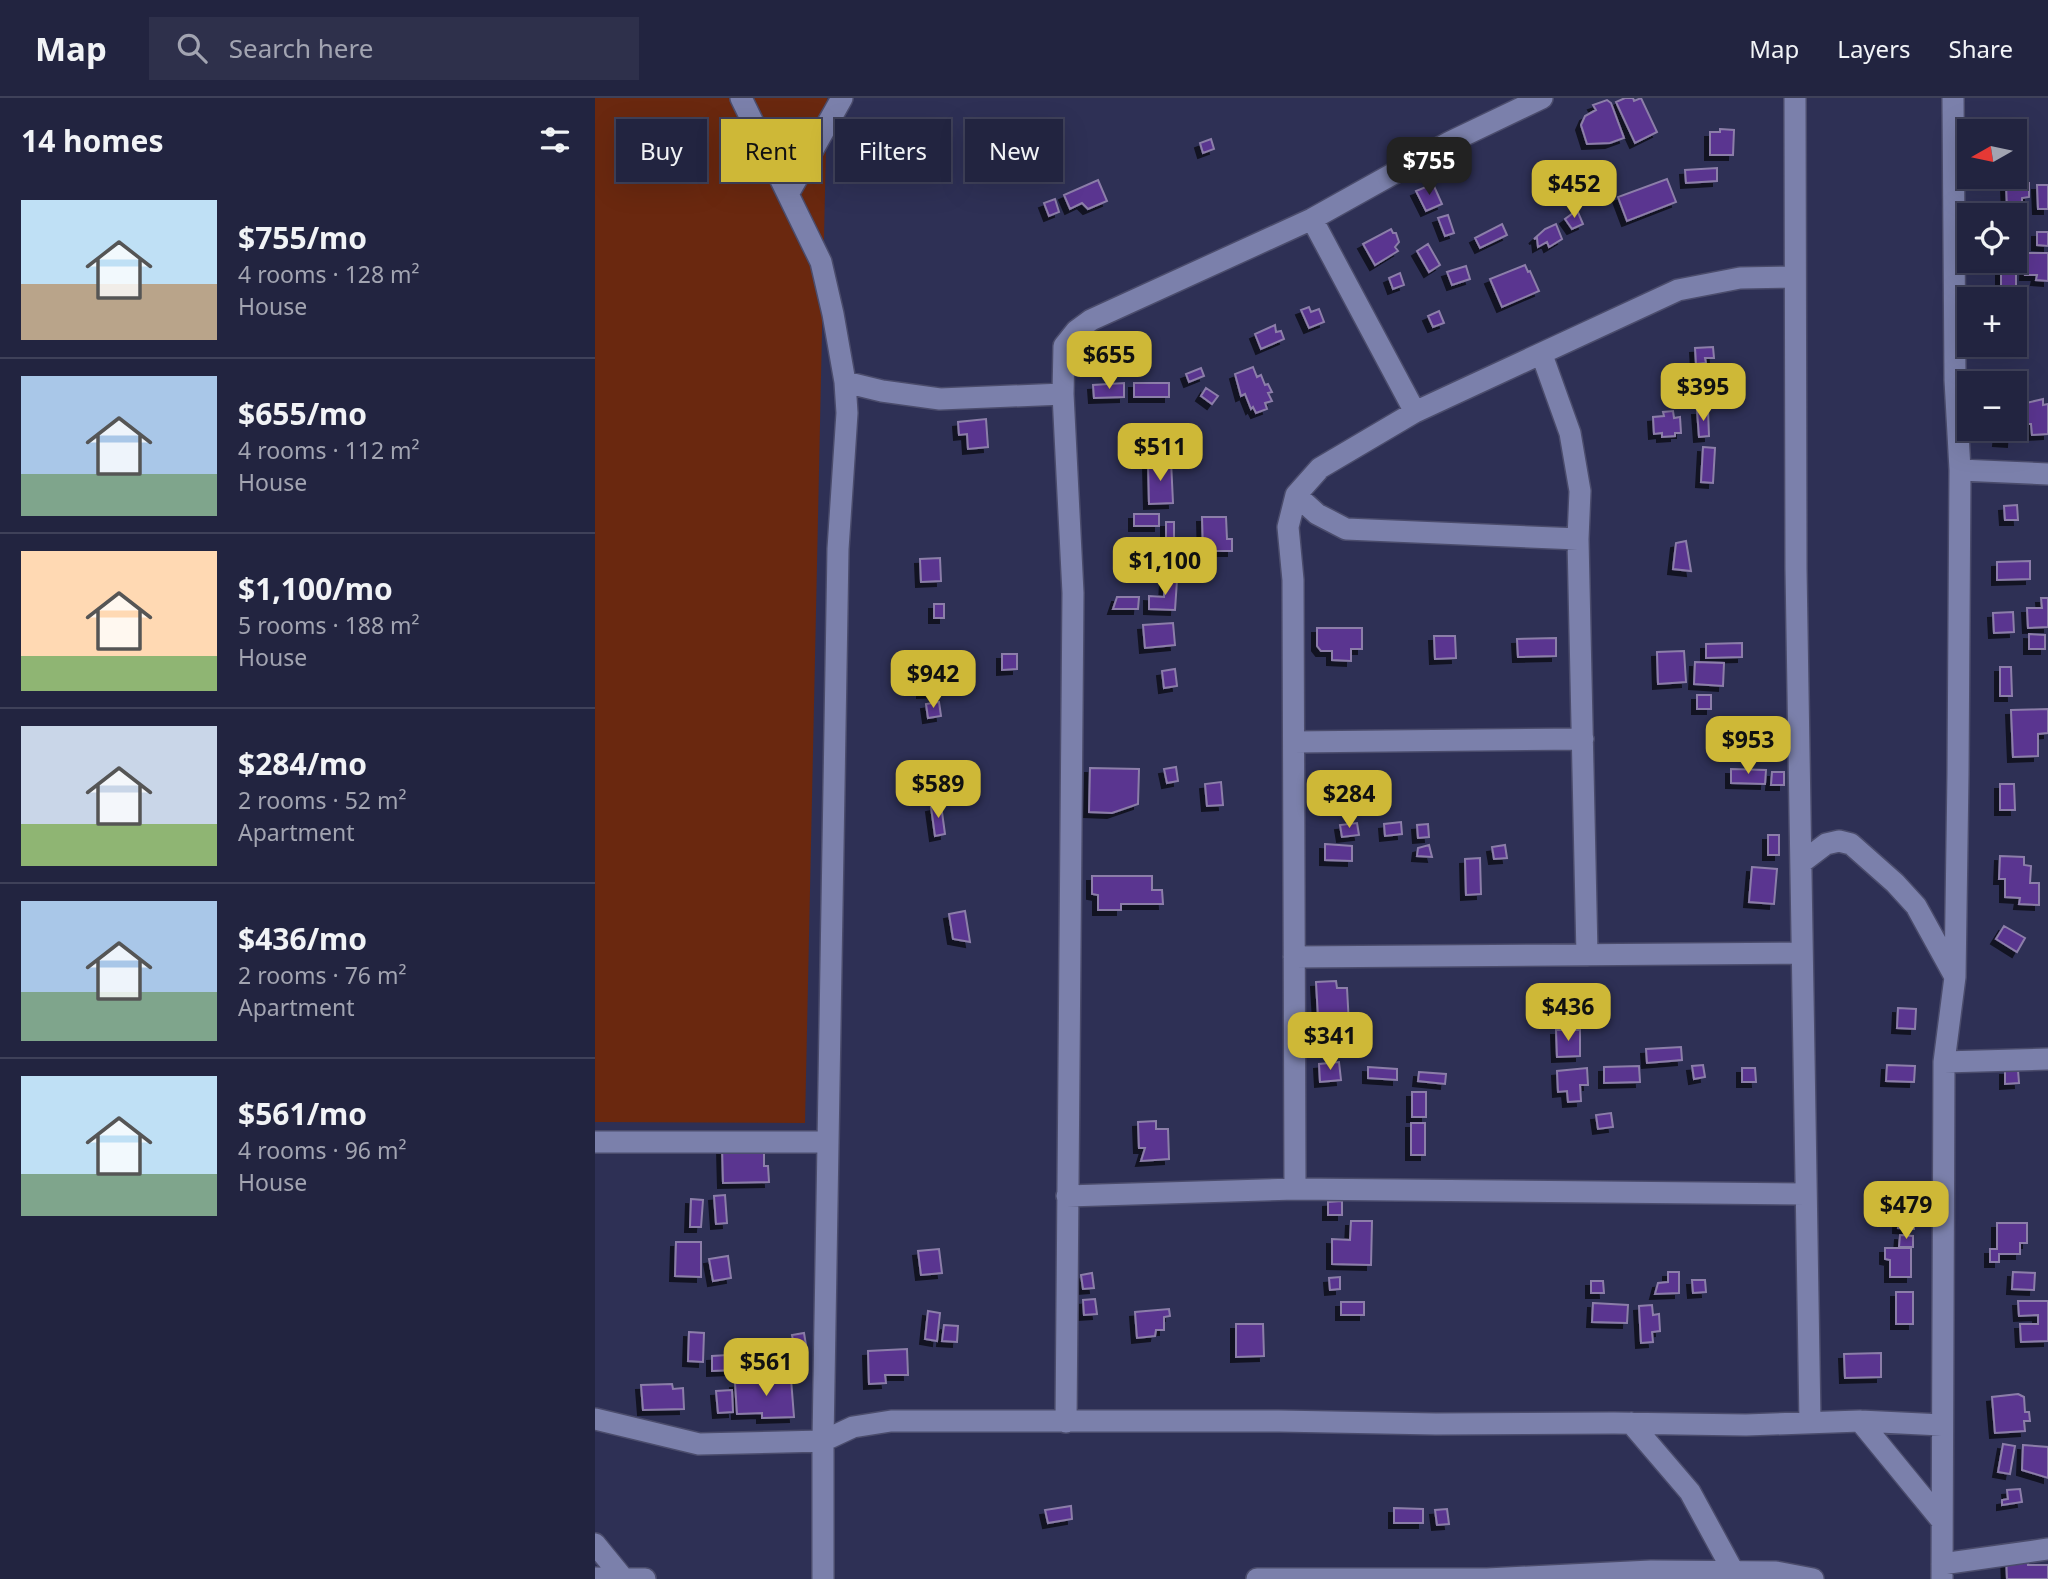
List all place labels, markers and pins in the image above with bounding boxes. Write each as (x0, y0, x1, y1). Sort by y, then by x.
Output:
pin: $755 (1388, 138, 1470, 197)
pin: $452 (1533, 160, 1615, 220)
pin: $655 (1068, 331, 1150, 391)
pin: $395 (1662, 364, 1744, 423)
pin: $511 (1119, 424, 1201, 483)
pin: $1,100 (1108, 538, 1222, 597)
pin: $942 (892, 650, 974, 710)
pin: $953 (1707, 716, 1789, 776)
pin: $589 (897, 760, 979, 820)
pin: $284 (1308, 770, 1390, 830)
pin: $436 (1527, 984, 1609, 1043)
pin: $341 (1289, 1012, 1371, 1072)
pin: $479 (1865, 1182, 1947, 1241)
pin: $561 (725, 1338, 807, 1398)

